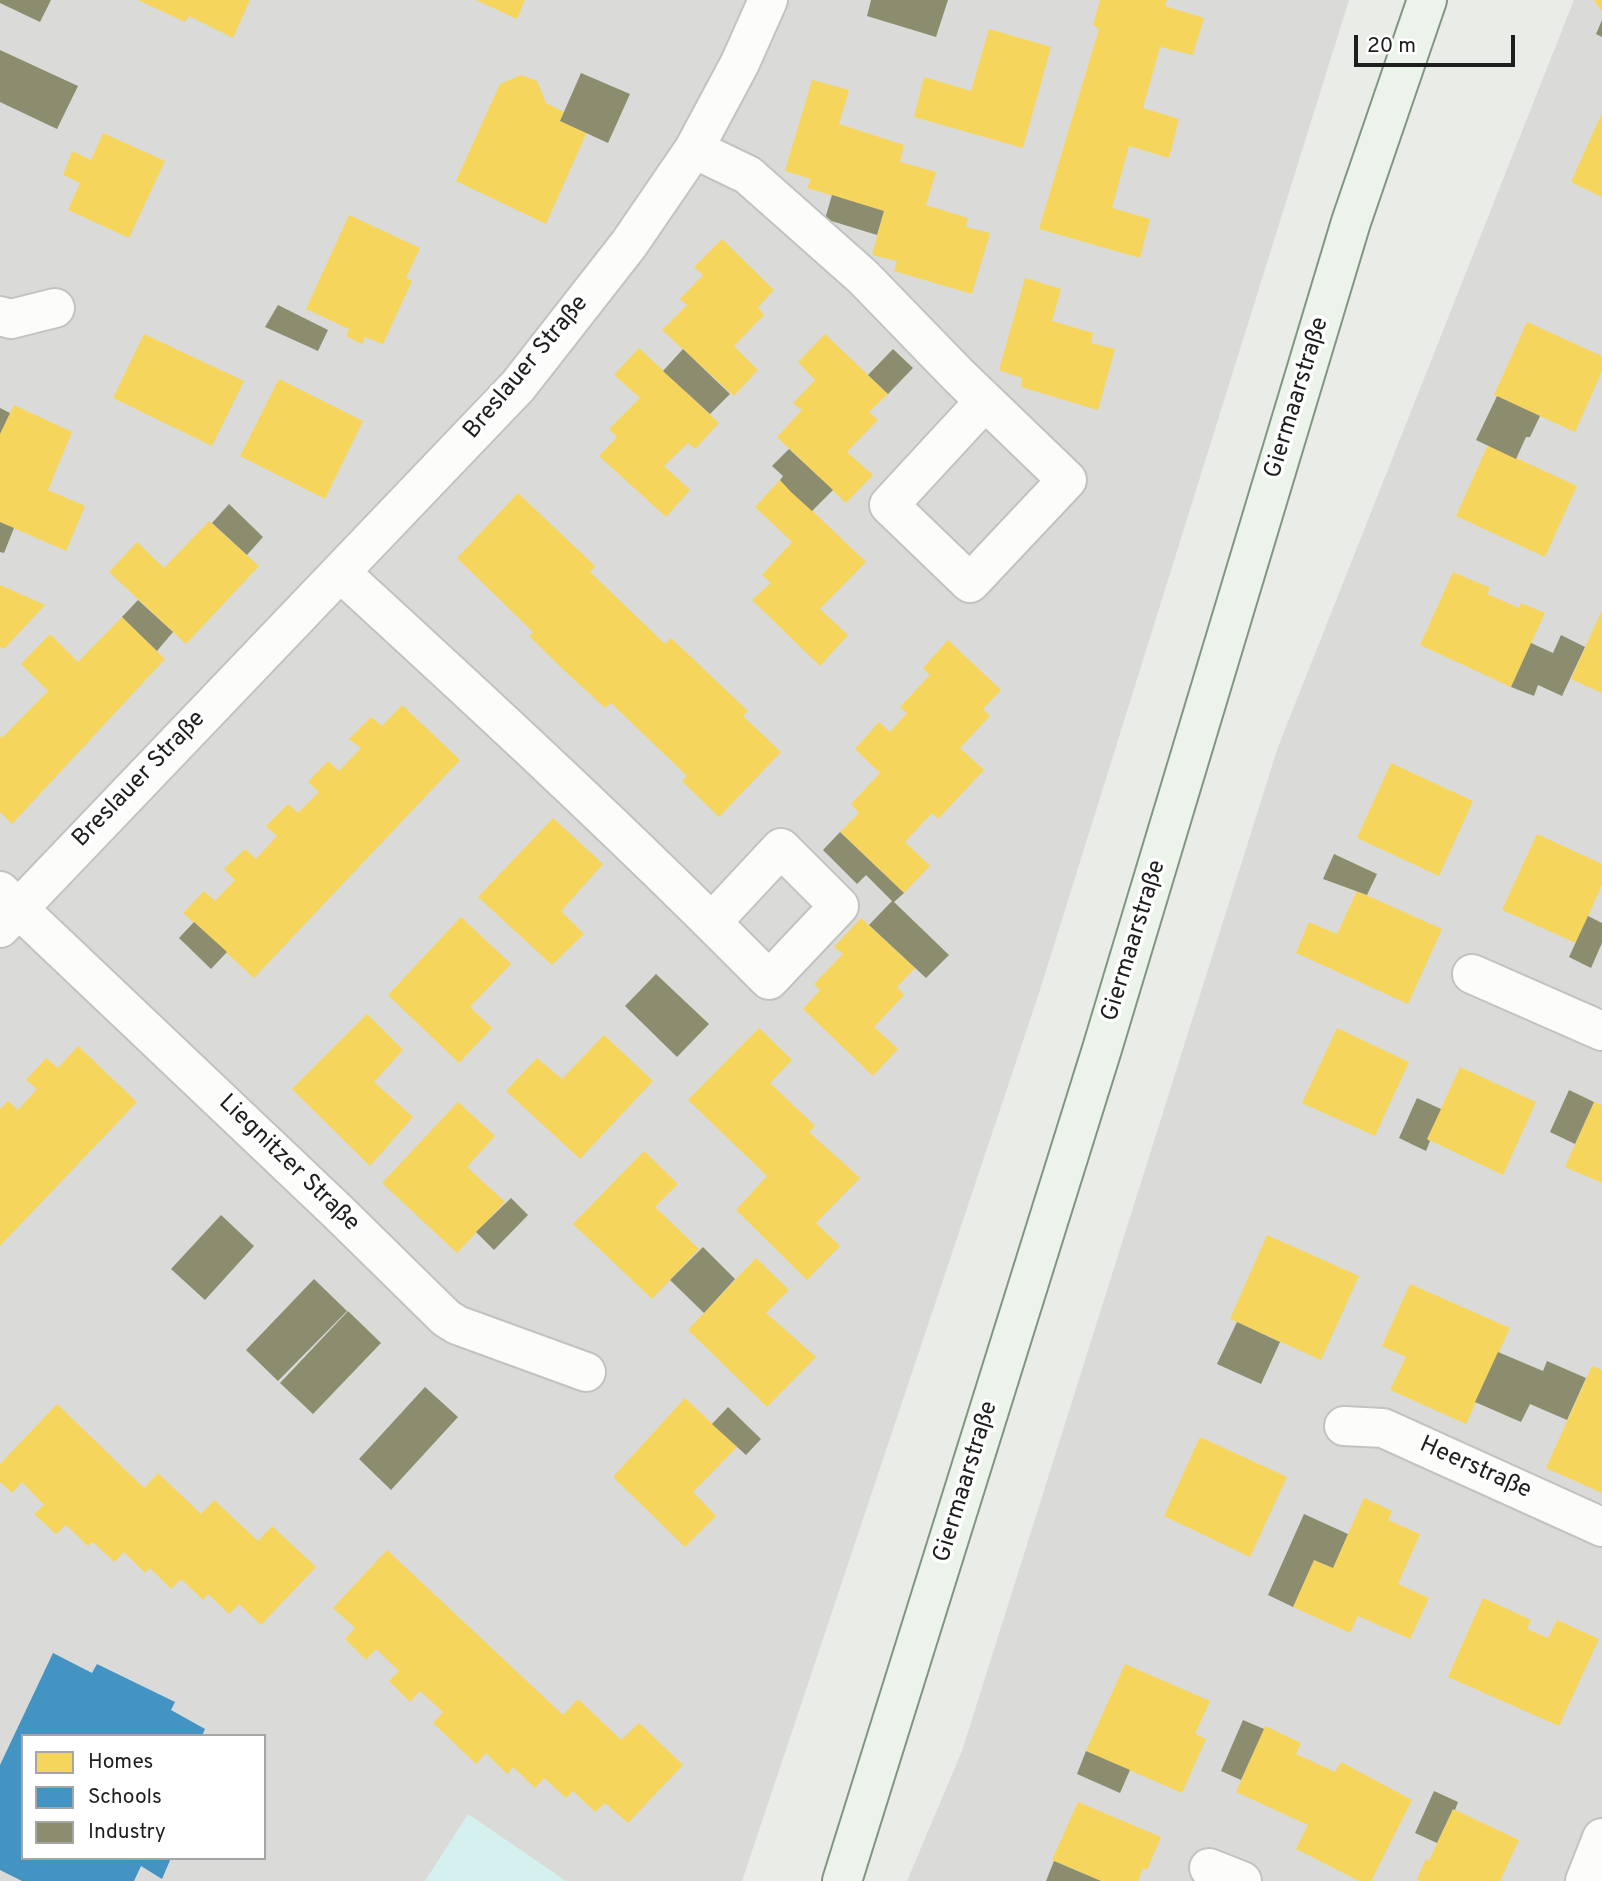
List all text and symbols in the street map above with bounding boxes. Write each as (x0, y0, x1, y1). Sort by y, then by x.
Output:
scale bar (1357, 21, 1518, 65)
text: 20 m (1367, 33, 1416, 60)
street label: Breslauer Straße (459, 290, 595, 446)
street label: Giermaarstraße (1260, 314, 1336, 482)
street label: Breslauer Straße (68, 706, 212, 854)
street label: Giermaarstraße (1097, 857, 1173, 1025)
street label: Liegnitzer Straße (211, 1089, 365, 1239)
street label: Giermaarstraße (929, 1398, 1005, 1566)
street label: Heerstraße (1415, 1432, 1535, 1506)
legend (21, 1734, 266, 1860)
text: Homes (88, 1749, 153, 1776)
text: Schools (88, 1784, 162, 1811)
text: Industry (88, 1819, 166, 1846)

